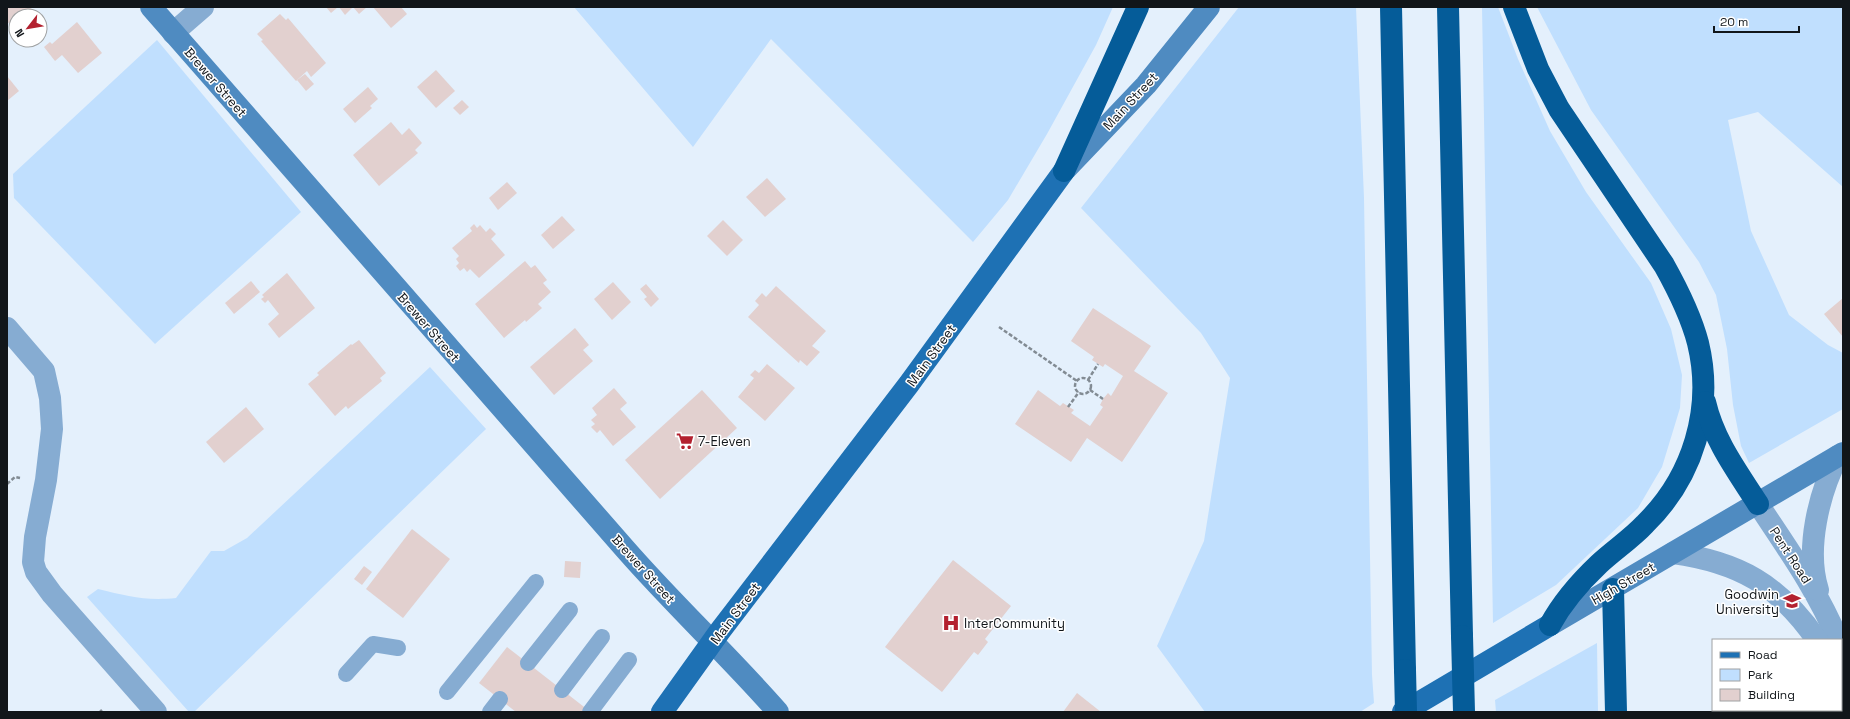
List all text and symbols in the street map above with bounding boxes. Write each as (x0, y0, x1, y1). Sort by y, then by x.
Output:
north arrow (8, 8, 48, 48)
scale bar (1714, 8, 1799, 34)
text: 20 m (1720, 14, 1748, 30)
text: N (12, 26, 27, 40)
street label: Brewer Street (181, 44, 251, 121)
street label: Main Street (1099, 69, 1161, 134)
street label: Brewer Street (394, 289, 464, 366)
street label: Main Street (903, 321, 960, 390)
supermarket icon: 7-Eleven (675, 431, 695, 451)
place label: 7-Eleven (698, 433, 751, 450)
street label: Pent Road (1766, 524, 1815, 587)
street label: Brewer Street (608, 531, 679, 607)
street label: High Street (1588, 558, 1658, 609)
street label: Main Street (707, 579, 764, 648)
place label: Goodwin University (1716, 586, 1779, 618)
school or university icon: Goodwin University (1782, 591, 1802, 611)
hospital icon: InterCommunity (941, 613, 961, 633)
place label: InterCommunity (964, 615, 1065, 632)
legend (1712, 639, 1842, 711)
text: Road (1748, 647, 1777, 663)
text: Park (1748, 667, 1773, 683)
text: Building (1748, 687, 1795, 703)

